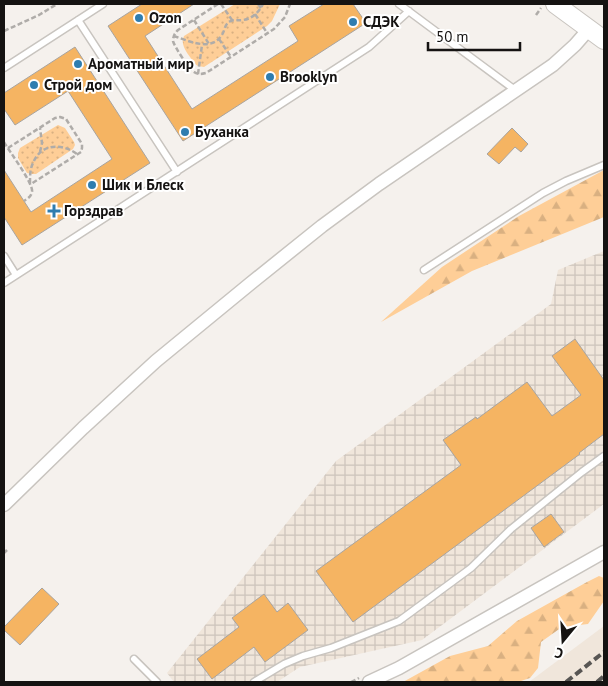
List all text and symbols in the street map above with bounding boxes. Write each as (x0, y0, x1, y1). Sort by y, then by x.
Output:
place label: Ozon (149, 8, 182, 27)
marker: Ozon (133, 12, 145, 24)
place label: СДЭК (363, 12, 400, 31)
marker: СДЭК (347, 16, 359, 28)
scale bar (428, 20, 520, 52)
text: 50 m (436, 27, 469, 46)
place label: Ароматный мир (88, 54, 194, 73)
marker: Ароматный мир (72, 58, 84, 70)
place label: Brooklyn (280, 67, 337, 86)
marker: Brooklyn (264, 71, 276, 83)
place label: Строй дом (44, 75, 112, 94)
marker: Строй дом (28, 79, 40, 91)
place label: Буханка (195, 122, 249, 141)
marker: Буханка (179, 126, 191, 138)
place label: Шик и Блеск (102, 175, 185, 194)
marker: Шик и Блеск (86, 179, 98, 191)
place label: Горздрав (64, 201, 124, 220)
marker: Горздрав (48, 205, 60, 217)
north arrow (538, 616, 588, 666)
text: С (552, 644, 565, 663)

